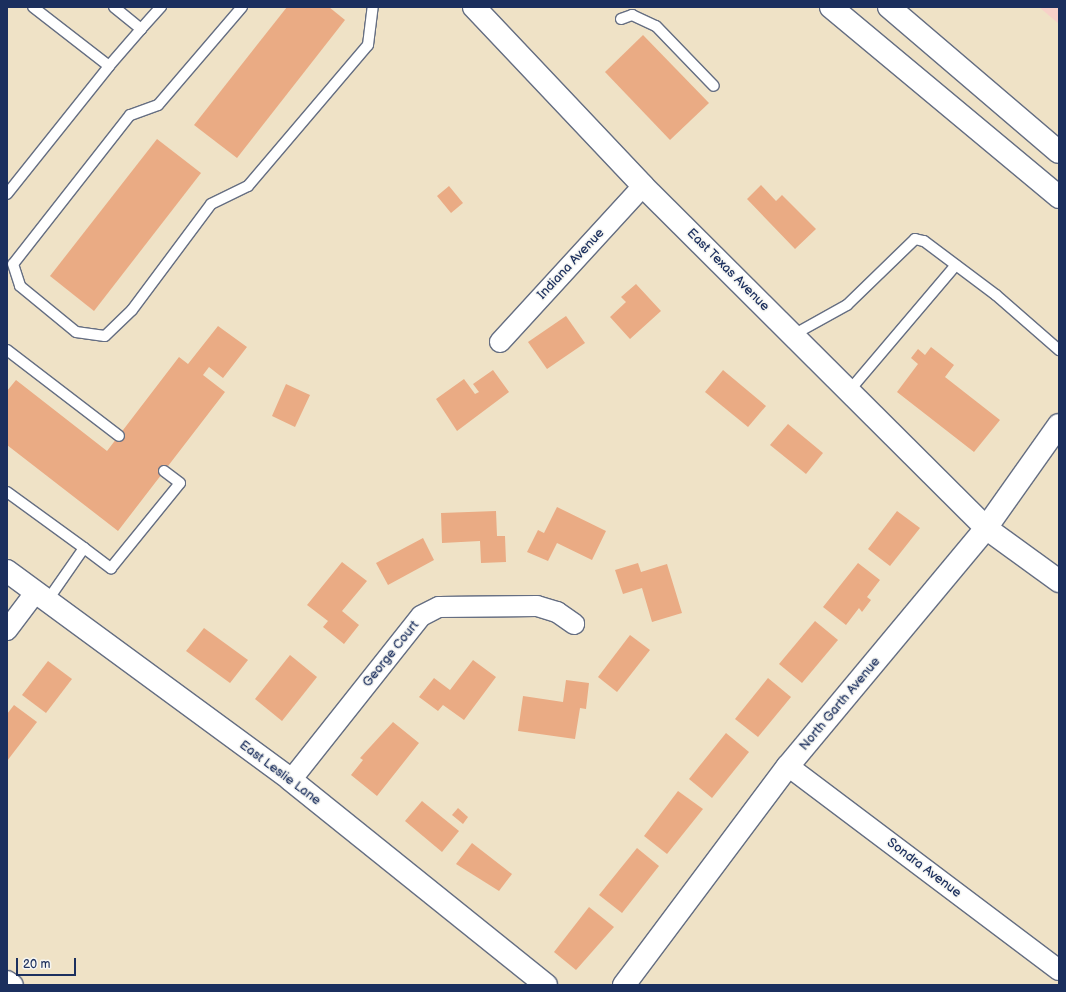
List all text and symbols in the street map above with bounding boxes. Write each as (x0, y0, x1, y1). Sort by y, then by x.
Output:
street label: Indiana Avenue (534, 225, 608, 303)
street label: East Texas Avenue (683, 225, 773, 315)
street label: George Court (360, 618, 422, 690)
street label: North Garth Avenue (796, 654, 884, 754)
street label: East Leslie Lane (236, 737, 324, 809)
street label: Sondra Avenue (884, 835, 964, 901)
scale bar (18, 950, 78, 976)
text: 20 m (23, 957, 50, 972)

